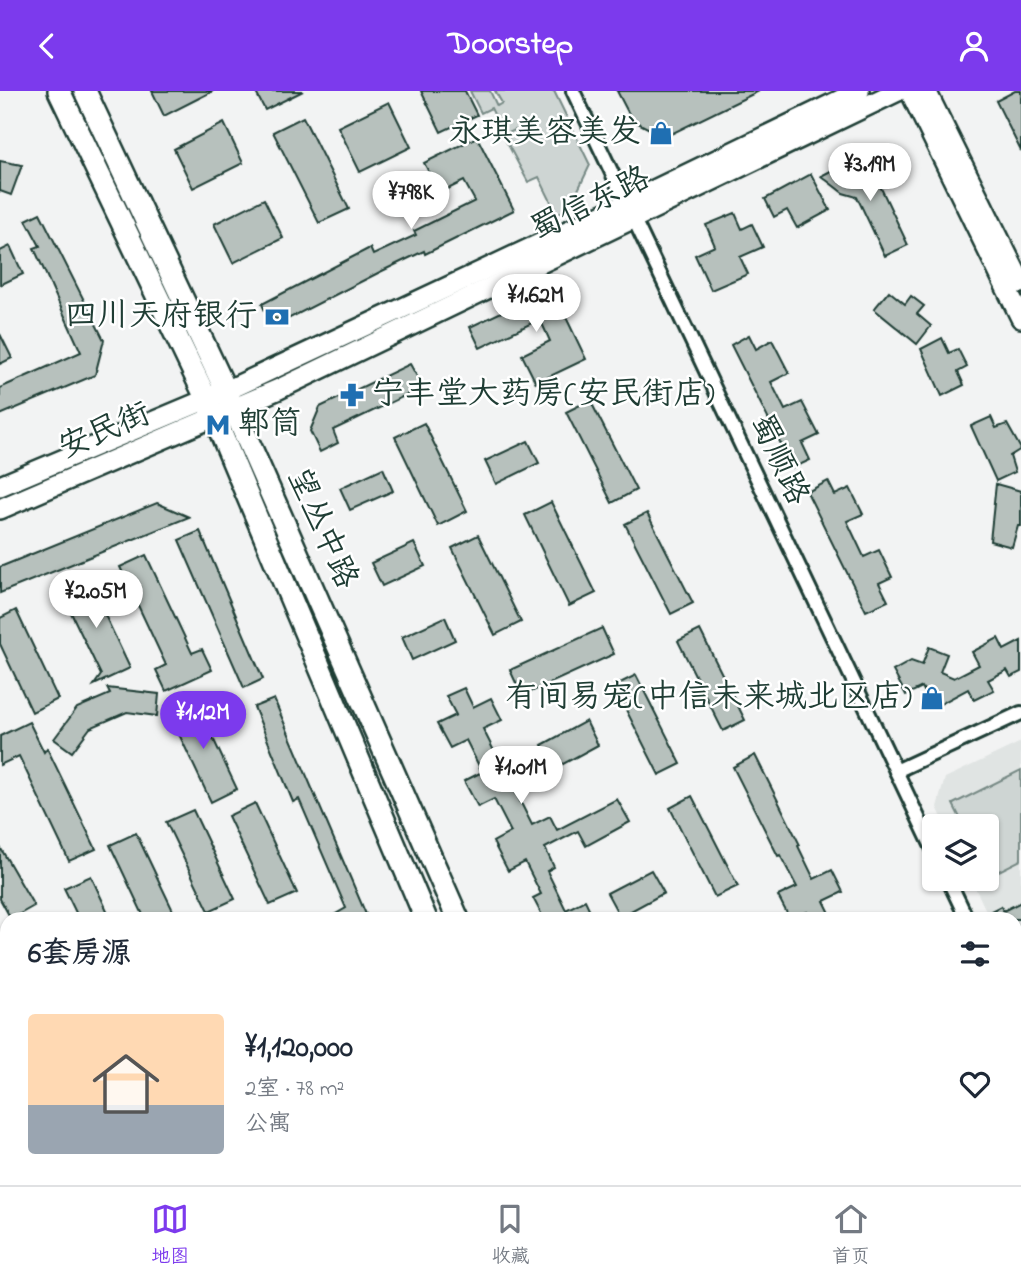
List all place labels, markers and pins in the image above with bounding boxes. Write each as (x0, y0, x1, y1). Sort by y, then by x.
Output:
place label: 永琪美容美发 (449, 110, 641, 157)
shop icon: 永琪美容美发 (647, 119, 675, 147)
pin: ¥3.19M (813, 143, 927, 203)
pin: ¥798K (362, 171, 460, 231)
pin: ¥1.62M (479, 275, 593, 334)
place label: 四川天府银行 (65, 294, 257, 341)
bank icon: 四川天府银行 (263, 303, 291, 331)
place label: 宁丰堂大药房(安民街店) (372, 372, 715, 419)
pharmacy icon: 宁丰堂大药房(安民街店) (338, 381, 366, 409)
place label: 郫筒 (238, 402, 302, 449)
metro station icon: 郫筒 (204, 411, 232, 439)
pin: ¥2.05M (39, 571, 153, 630)
place label: 有间易宠(中信未来城北区店) (505, 675, 912, 722)
shop icon: 有间易宠(中信未来城北区店) (918, 684, 946, 712)
pin: ¥1.12M (146, 691, 260, 751)
pin: ¥1.01M (464, 747, 578, 806)

